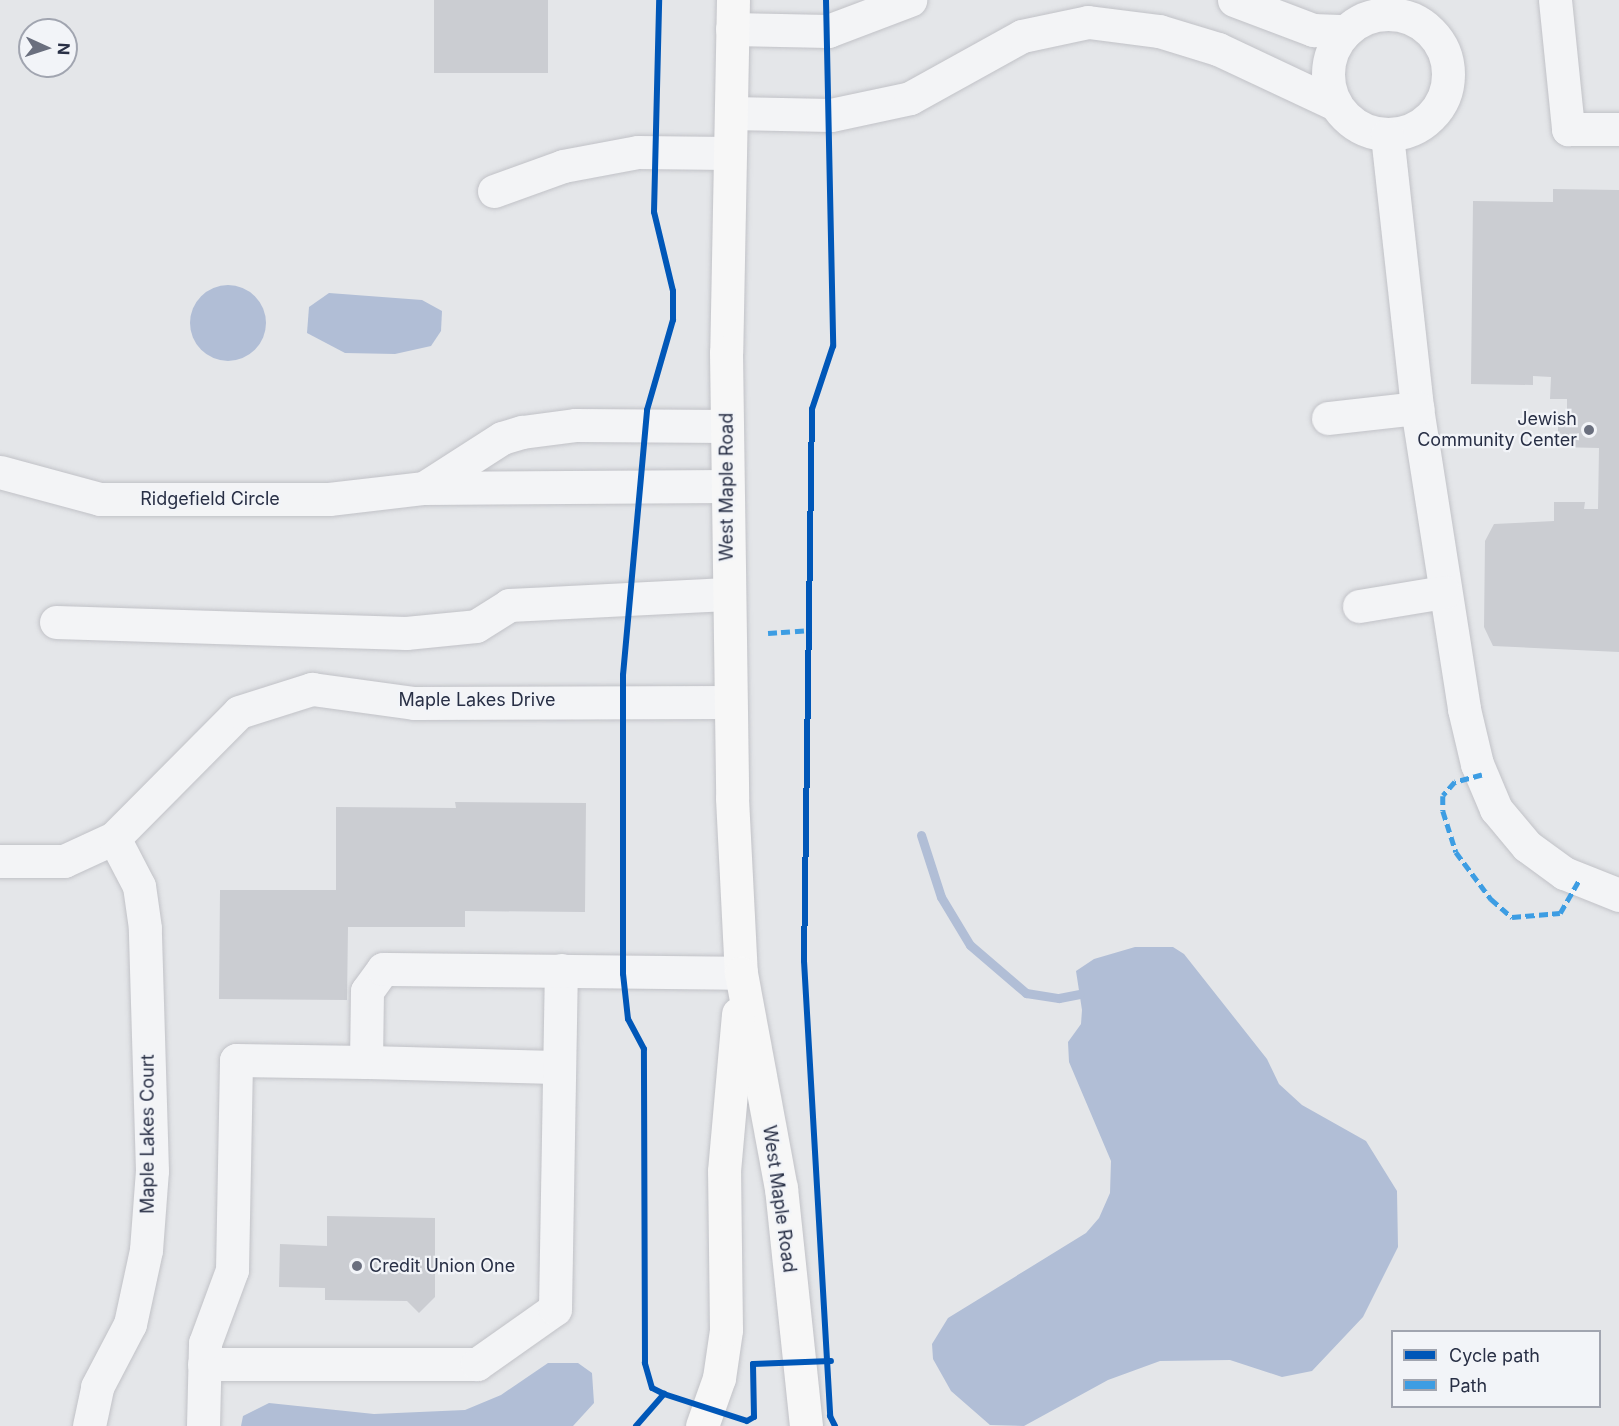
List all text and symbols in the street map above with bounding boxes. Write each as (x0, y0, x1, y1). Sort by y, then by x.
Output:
north arrow (18, 18, 78, 78)
text: N (54, 42, 74, 55)
place label: Jewish Community Center (1417, 409, 1577, 452)
street label: West Maple Road (716, 413, 738, 561)
marker: Jewish Community Center (1582, 423, 1596, 437)
street label: Ridgefield Circle (140, 488, 280, 510)
street label: Maple Lakes Drive (399, 689, 555, 711)
street label: Maple Lakes Court (137, 1054, 159, 1214)
street label: West Maple Road (758, 1124, 800, 1274)
place label: Credit Union One (369, 1255, 515, 1277)
marker: Credit Union One (350, 1259, 364, 1273)
legend (1391, 1330, 1601, 1408)
text: Cycle path (1449, 1345, 1540, 1366)
text: Path (1449, 1375, 1487, 1396)

